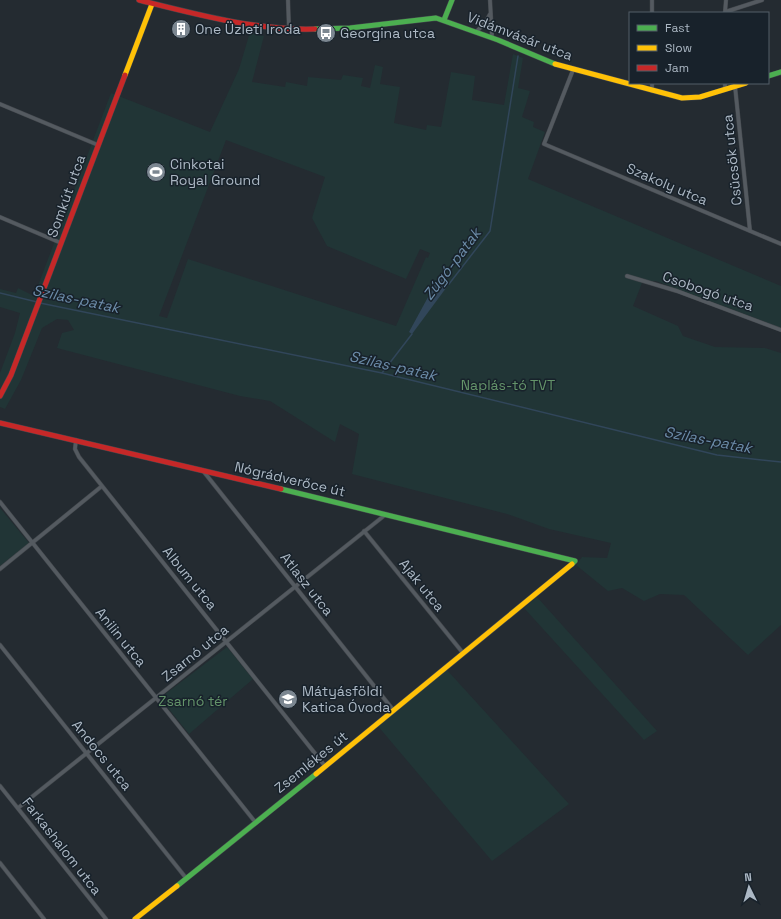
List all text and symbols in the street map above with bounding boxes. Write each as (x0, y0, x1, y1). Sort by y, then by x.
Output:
street label: Vidámvásár utca (465, 8, 575, 64)
legend (629, 12, 769, 84)
building icon: One Üzleti Iroda (170, 18, 192, 40)
place label: One Üzleti Iroda (195, 20, 301, 38)
text: Fast (665, 20, 690, 36)
bus stop icon: Georgina utca (315, 22, 337, 44)
place label: Georgina utca (340, 24, 435, 42)
text: Slow (665, 40, 692, 56)
text: Jam (665, 60, 689, 76)
street label: Csücsök utca (718, 113, 746, 207)
street label: Somkút utca (43, 152, 89, 240)
place label: Cinkotai Royal Ground (170, 155, 260, 189)
street label: Szakoly utca (624, 159, 710, 209)
sports icon: Cinkotai Royal Ground (145, 161, 167, 183)
water label: Zúgó-patak (418, 223, 486, 303)
street label: Csobogó utca (660, 267, 756, 315)
water label: Szilas-patak (31, 280, 123, 317)
water label: Szilas-patak (348, 346, 440, 385)
park label: Naplás-tó TVT (461, 376, 555, 394)
water label: Szilas-patak (663, 422, 755, 458)
street label: Nógrádverőce út (233, 457, 347, 501)
street label: Album utca (159, 543, 221, 613)
street label: Atlasz utca (277, 549, 337, 619)
street label: Ajak utca (395, 555, 449, 615)
street label: Anilin utca (92, 604, 150, 670)
street label: Zsarnó utca (158, 621, 232, 685)
place label: Mátyásföldi Katica Óvoda (302, 682, 390, 716)
school or university icon: Mátyásföldi Katica Óvoda (277, 688, 299, 710)
park label: Zsarnó tér (158, 692, 228, 710)
street label: Andocs utca (68, 716, 136, 794)
street label: Zsemlékes út (271, 727, 351, 797)
street label: Farkashalom utca (18, 794, 106, 898)
north arrow (729, 867, 769, 907)
text: N (744, 870, 752, 884)

